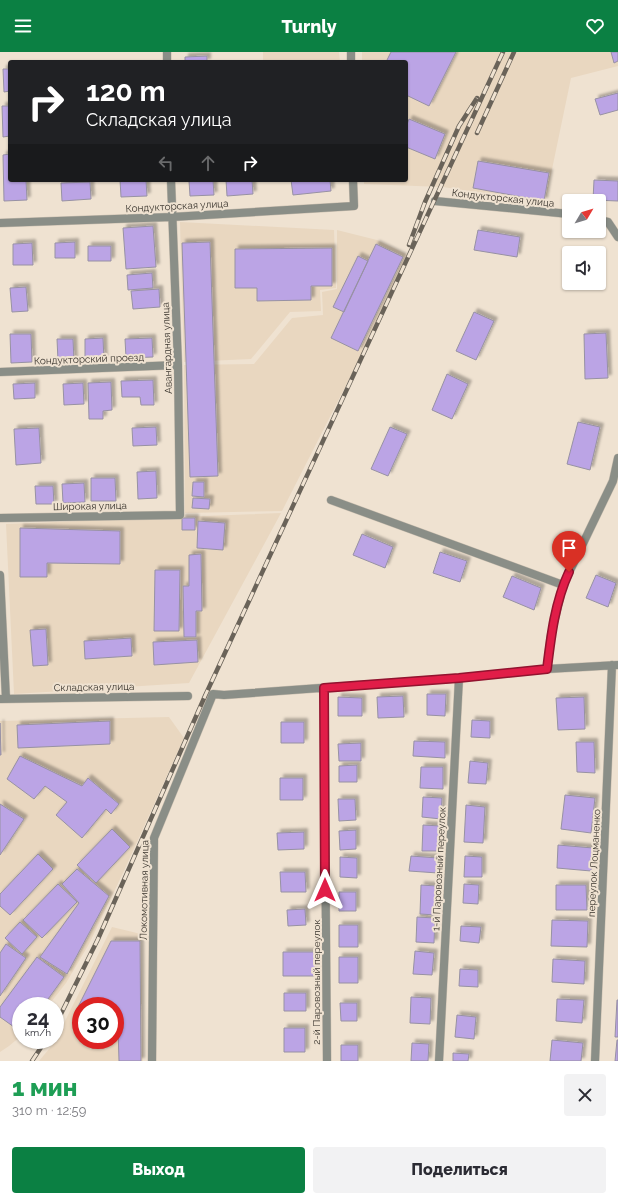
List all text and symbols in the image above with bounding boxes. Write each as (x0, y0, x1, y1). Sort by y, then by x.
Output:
icon: menu (12, 15, 34, 37)
icon: heart (584, 15, 606, 37)
text: Turnly (281, 16, 337, 37)
text: 120 m (86, 75, 166, 108)
icon: right (20, 76, 72, 128)
text: Складская улица (86, 109, 232, 130)
icon: left (155, 152, 177, 174)
icon: ahead (197, 152, 219, 174)
icon: right (239, 152, 261, 174)
street label: Кондукторская улица (451, 187, 555, 209)
north arrow (562, 194, 606, 238)
map controls (562, 194, 606, 290)
street label: Кондукторская улица (125, 198, 229, 214)
button: sound (562, 246, 606, 290)
street label: Авангардная улица (160, 302, 174, 394)
street label: Кондукторский проезд (34, 352, 144, 366)
street label: Широкая улица (53, 500, 127, 512)
pin (552, 531, 586, 572)
icon: arrive (558, 537, 580, 559)
street label: Складская улица (53, 681, 135, 693)
street label: 1-й Паровозный переулок (430, 807, 448, 931)
street label: переулок Лоцманенко (586, 809, 602, 917)
street label: Локомотивная улица (138, 840, 150, 940)
position arrow (304, 869, 346, 911)
street label: 2-й Паровозный переулок (311, 919, 322, 1045)
speed limit sign: 30 (72, 997, 124, 1049)
text: 24 (27, 1006, 49, 1030)
text: km/h (25, 1027, 51, 1038)
text: 1 мин (12, 1073, 77, 1102)
button: close (564, 1074, 606, 1116)
text: 310 m · 12:59 (12, 1103, 86, 1118)
button: Выход (12, 1147, 305, 1193)
button: Поделиться (313, 1147, 606, 1193)

